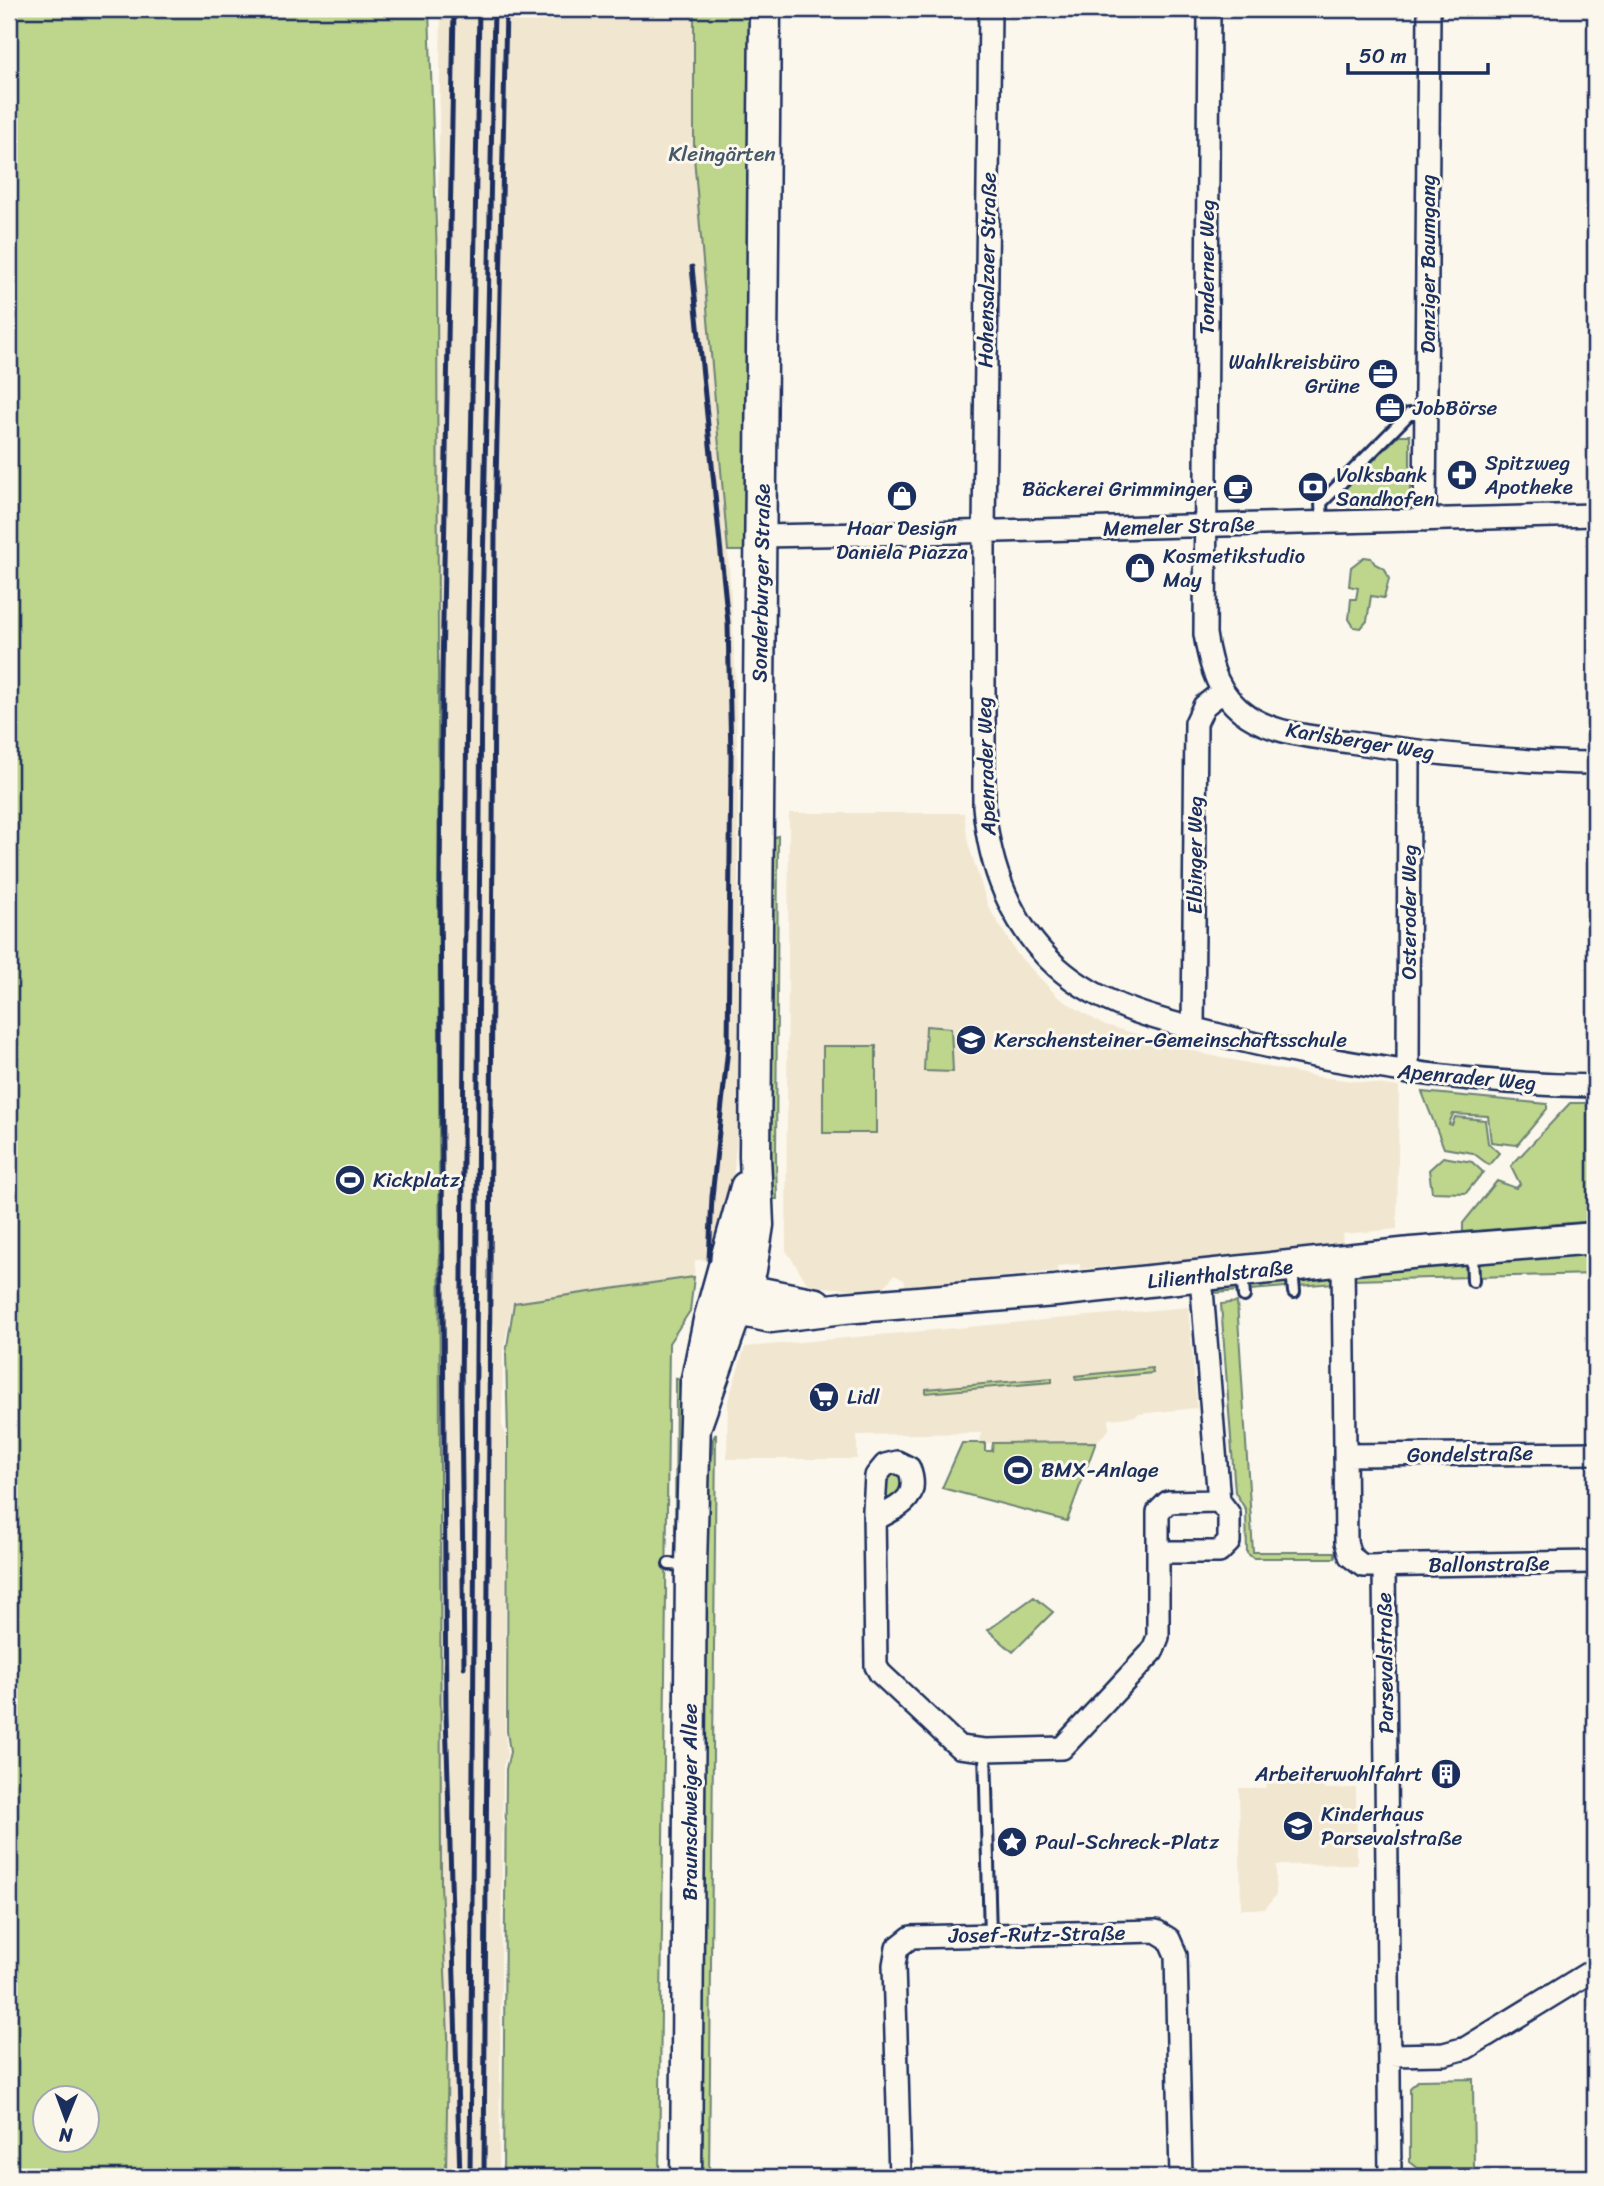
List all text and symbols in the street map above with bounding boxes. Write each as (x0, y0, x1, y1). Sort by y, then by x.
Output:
scale bar (1348, 32, 1488, 76)
text: 50 m (1359, 37, 1407, 75)
park label: Kleingärten (668, 135, 776, 173)
street label: Hohensalzaer Straße (966, 171, 1008, 368)
street label: Danziger Baumgang (1409, 174, 1447, 354)
street label: Tonderner Weg (1188, 199, 1226, 335)
place label: Wahlkreisbüro Grüne (1229, 343, 1360, 405)
office icon: Wahlkreisbüro Grüne (1366, 357, 1400, 391)
place label: JobBörse (1412, 389, 1497, 427)
office icon: JobBörse (1373, 391, 1407, 425)
place label: Spitzweg Apotheke (1484, 444, 1573, 506)
place label: Volksbank Sandhofen (1336, 456, 1435, 518)
pharmacy icon: Spitzweg Apotheke (1445, 458, 1479, 492)
place label: Bäckerei Grimminger (1022, 470, 1216, 508)
bank icon: Volksbank Sandhofen (1296, 470, 1330, 504)
cafe icon: Bäckerei Grimminger (1221, 472, 1255, 506)
shop icon: Haar Design Daniela Piazza (885, 479, 919, 513)
street label: Sonderburger Straße (740, 483, 782, 683)
street label: Memeler Straße (1102, 504, 1256, 548)
place label: Haar Design Daniela Piazza (836, 509, 968, 571)
place label: Kosmetikstudio May (1163, 537, 1305, 599)
shop icon: Kosmetikstudio May (1123, 551, 1157, 585)
street label: Apenrader Weg (965, 696, 1007, 837)
street label: Karlsberger Weg (1283, 711, 1437, 772)
street label: Elbinger Weg (1176, 796, 1214, 914)
street label: Osteroder Weg (1390, 844, 1428, 980)
place label: Kerschensteiner-Gemeinschaftsschule (994, 1021, 1347, 1059)
school or university icon: Kerschensteiner-Gemeinschaftsschule (954, 1023, 988, 1057)
street label: Apenrader Weg (1395, 1052, 1538, 1102)
place label: Kickplatz (373, 1161, 460, 1199)
sports icon: Kickplatz (333, 1163, 367, 1197)
street label: Lilienthalstraße (1145, 1247, 1295, 1301)
place label: Lidl (847, 1378, 881, 1416)
supermarket icon: Lidl (807, 1380, 841, 1414)
street label: Gondelstraße (1407, 1434, 1534, 1474)
place label: BMX-Anlage (1041, 1451, 1159, 1489)
sports icon: BMX-Anlage (1001, 1453, 1035, 1487)
street label: Ballonstraße (1428, 1544, 1550, 1584)
street label: Parsevalstraße (1365, 1592, 1405, 1734)
street label: Braunschweiger Allee (671, 1703, 709, 1901)
place label: Arbeiterwohlfahrt (1254, 1755, 1423, 1793)
building icon: Arbeiterwohlfahrt (1429, 1757, 1463, 1791)
place label: Kinderhaus Parsevalstraße (1321, 1795, 1462, 1857)
school or university icon: Kinderhaus Parsevalstraße (1281, 1809, 1315, 1843)
place label: Paul-Schreck-Platz (1035, 1823, 1219, 1861)
place icon: Paul-Schreck-Platz (995, 1825, 1029, 1859)
street label: Josef-Rutz-Straße (947, 1913, 1126, 1955)
north arrow (32, 2084, 102, 2154)
text: N (58, 2119, 74, 2152)

